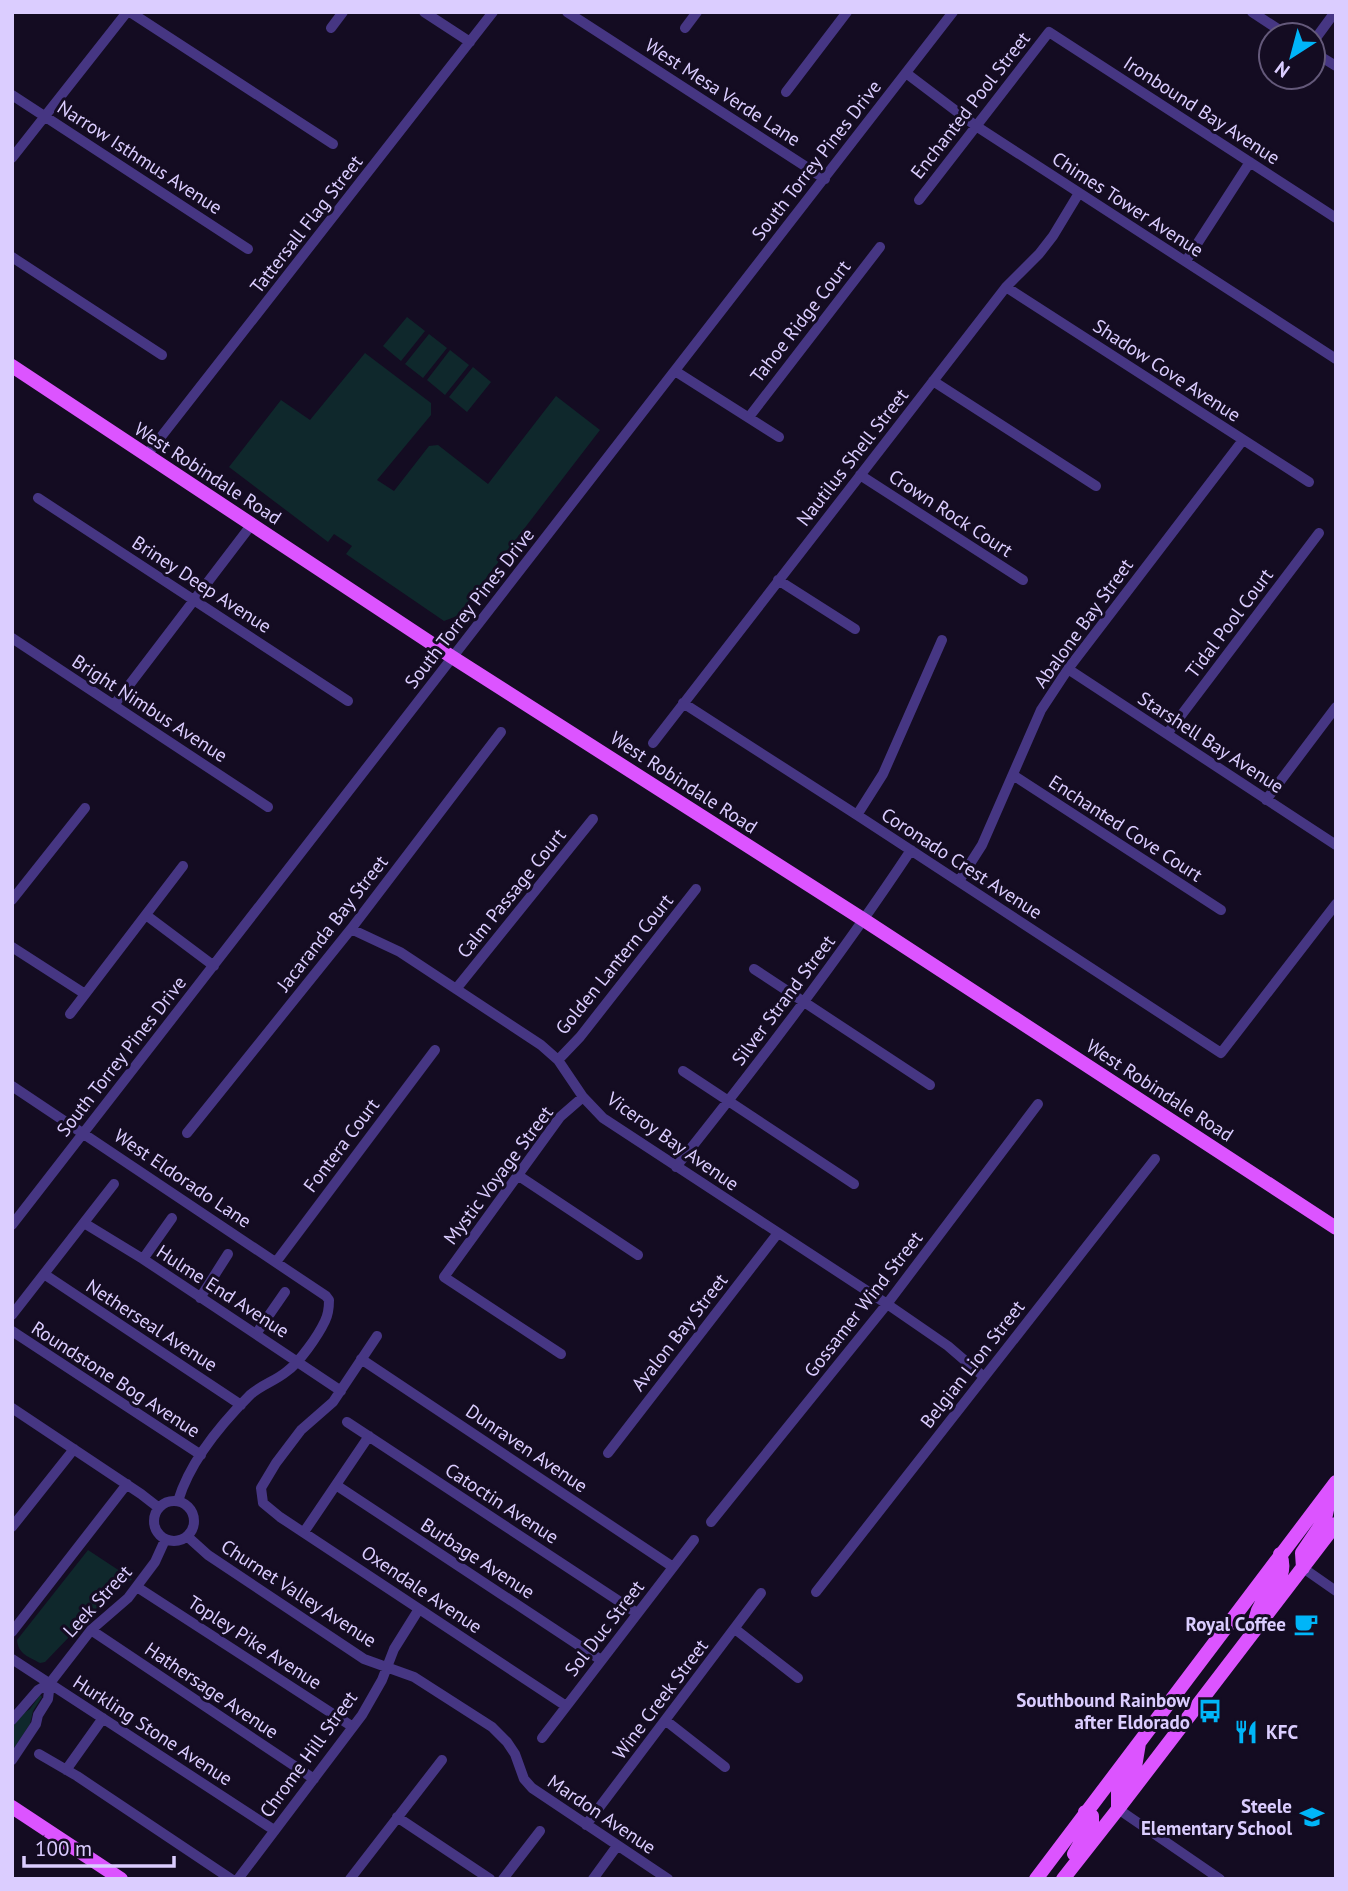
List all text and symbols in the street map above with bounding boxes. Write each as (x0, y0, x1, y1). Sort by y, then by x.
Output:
north arrow (1257, 21, 1327, 91)
street label: Enchanted Pool Street (905, 26, 1035, 183)
street label: West Mesa Verde Lane (641, 33, 805, 151)
street label: Ironbound Bay Avenue (1119, 51, 1285, 169)
text: N (1270, 56, 1294, 83)
street label: South Torrey Pines Drive (746, 75, 886, 245)
street label: Narrow Isthmus Avenue (53, 95, 227, 219)
street label: Chimes Tower Avenue (1048, 146, 1208, 262)
street label: Tattersall Flag Street (245, 150, 368, 298)
street label: Tahoe Ridge Court (745, 255, 856, 387)
street label: Shadow Cove Avenue (1089, 313, 1245, 427)
street label: Nautilus Shell Street (791, 383, 913, 530)
street label: West Robindale Road (130, 416, 286, 530)
street label: Crown Rock Court (884, 464, 1018, 562)
street label: South Torrey Pines Drive (399, 523, 539, 693)
street label: Briney Deep Avenue (128, 530, 276, 638)
street label: Abalone Bay Street (1028, 553, 1138, 692)
street label: Tidal Pool Court (1180, 563, 1278, 683)
street label: Bright Nimbus Avenue (68, 649, 232, 767)
street label: Starshell Bay Avenue (1134, 686, 1288, 798)
street label: West Robindale Road (606, 725, 762, 839)
street label: Enchanted Cove Court (1045, 769, 1208, 887)
street label: Coronado Crest Avenue (877, 802, 1047, 924)
street label: Calm Passage Court (451, 823, 571, 963)
street label: Jacaranda Bay Street (271, 850, 393, 997)
street label: Golden Lantern Court (550, 888, 678, 1039)
street label: Silver Strand Street (726, 929, 840, 1070)
street label: South Torrey Pines Drive (51, 971, 191, 1141)
street label: West Robindale Road (1082, 1033, 1238, 1147)
street label: Viceroy Bay Avenue (601, 1086, 744, 1196)
street label: Fontera Court (298, 1093, 384, 1197)
street label: Mystic Voyage Street (438, 1100, 558, 1249)
street label: West Eldorado Lane (110, 1123, 256, 1233)
street label: Gossamer Wind Street (799, 1226, 928, 1382)
street label: Hulme End Avenue (152, 1239, 294, 1343)
street label: Avalon Bay Street (626, 1268, 733, 1396)
street label: Netherseal Avenue (82, 1274, 222, 1376)
street label: Belgian Lion Street (915, 1295, 1030, 1433)
street label: Roundstone Bog Avenue (27, 1315, 205, 1443)
street label: Dunraven Avenue (462, 1398, 592, 1498)
street label: Catoctin Avenue (441, 1457, 563, 1549)
street label: Burbage Avenue (416, 1512, 540, 1604)
street label: Churnet Valley Avenue (217, 1534, 381, 1652)
street label: Oxendale Avenue (357, 1540, 487, 1638)
street label: Leek Street (58, 1560, 137, 1642)
street label: Sol Duc Street (559, 1575, 649, 1681)
street label: Topley Pike Avenue (184, 1590, 326, 1694)
cafe icon: Royal Coffee (1292, 1610, 1320, 1638)
place label: Royal Coffee (1186, 1612, 1286, 1636)
street label: Wine Creek Street (607, 1634, 713, 1764)
street label: Hathersage Avenue (141, 1636, 283, 1744)
street label: Hurkling Stone Avenue (69, 1669, 237, 1791)
street label: Chrome Hill Street (254, 1686, 362, 1822)
place label: Southbound Rainbow after Eldorado (1016, 1688, 1190, 1734)
bus stop icon: Southbound Rainbow after Eldorado (1196, 1697, 1224, 1725)
restaurant icon: KFC (1232, 1718, 1260, 1746)
place label: KFC (1266, 1720, 1298, 1744)
street label: Mardon Avenue (543, 1769, 661, 1859)
place label: Steele Elementary School (1141, 1794, 1292, 1840)
school or university icon: Steele Elementary School (1298, 1803, 1326, 1831)
scale bar (24, 1825, 175, 1869)
text: 100 m (35, 1835, 92, 1862)

